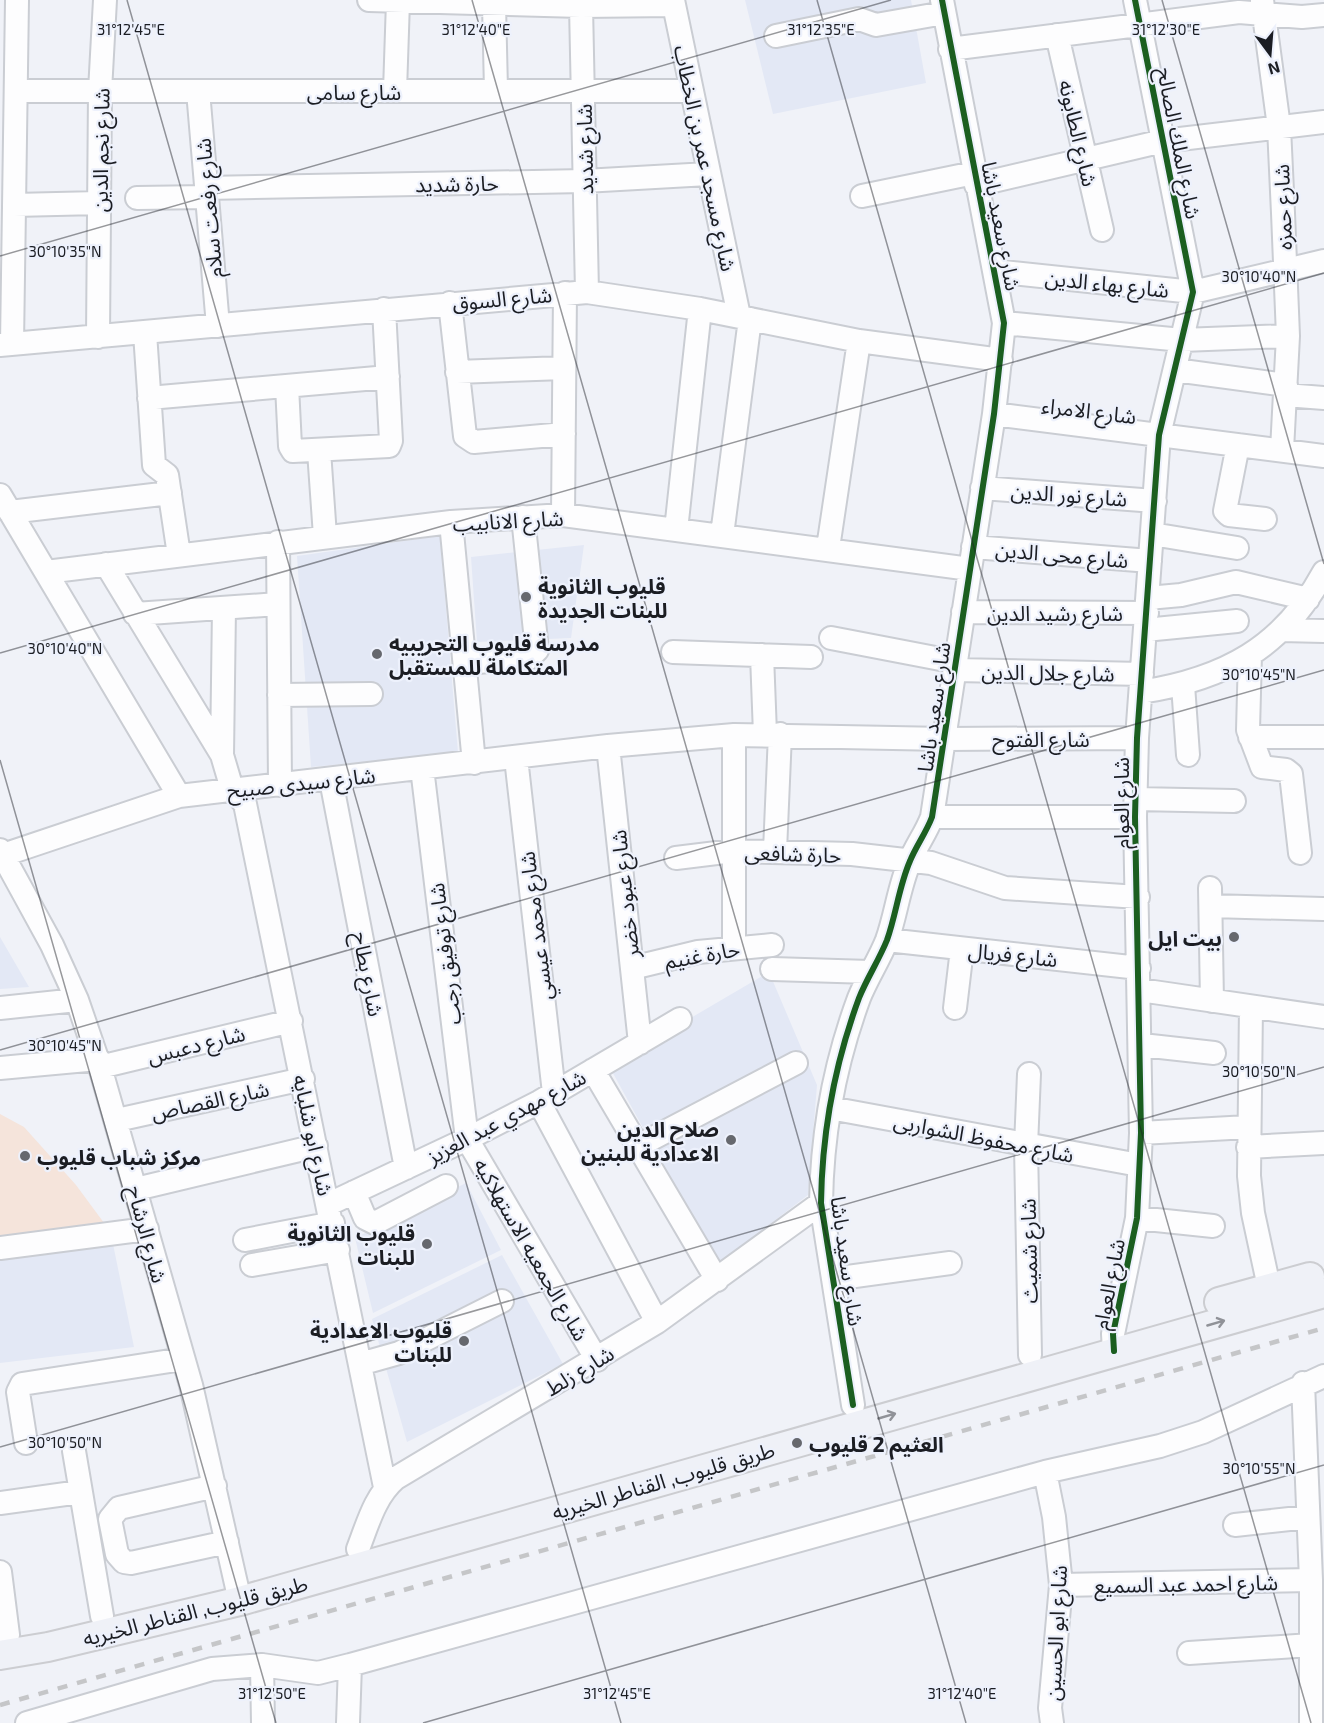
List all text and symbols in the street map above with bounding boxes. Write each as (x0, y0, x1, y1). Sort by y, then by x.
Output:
text: 31°12'45"E (97, 20, 165, 38)
text: 31°12'40"E (442, 20, 510, 38)
text: 31°12'35"E (787, 20, 855, 38)
text: 31°12'30"E (1132, 20, 1200, 38)
north arrow (1240, 24, 1300, 84)
street label: شارع مسجد عمر بن الخطاب (666, 43, 742, 274)
text: N (1266, 58, 1282, 80)
street label: شارع الملك الصالح (1149, 65, 1207, 222)
street label: شارع الطابونه (1051, 77, 1103, 190)
street label: شارع سامى (307, 79, 401, 108)
street label: شارع نجم الدين (86, 88, 118, 212)
street label: شارع شديد (571, 103, 601, 195)
street label: شارع رفعت سلام (189, 137, 232, 279)
street label: شارع سعيد باشا (973, 159, 1027, 293)
street label: شارع حمزه (1268, 163, 1300, 250)
street label: حارة شديد (415, 170, 499, 197)
text: 30°10'35"N (28, 242, 102, 260)
street label: شارع بهاء الدين (1043, 264, 1170, 306)
text: 30°10'40"N (1222, 267, 1296, 285)
street label: شارع السوق (451, 281, 553, 319)
street label: شارع الامراء (1040, 392, 1138, 432)
street label: شارع نور الدين (1010, 477, 1128, 515)
street label: شارع الانابيب (452, 505, 564, 539)
street label: شارع محى الدين (994, 536, 1130, 576)
place label: قليوب الثانوية للبنات الجديدة (538, 573, 667, 623)
marker: قليوب الثانوية للبنات الجديدة (519, 590, 533, 604)
street label: شارع رشيد الدين (987, 600, 1123, 629)
place label: مدرسة قليوب التجريبيه المتكاملة للمستقبل (389, 630, 600, 680)
text: 30°10'40"N (28, 639, 102, 657)
street label: شارع سعيد باشا (912, 640, 958, 774)
marker: مدرسة قليوب التجريبيه المتكاملة للمستقبل (370, 647, 384, 661)
street label: شارع جلال الدين (981, 658, 1115, 690)
text: 30°10'45"N (1222, 665, 1296, 683)
street label: شارع الفتوح (992, 726, 1090, 755)
street label: شارع العوام (1108, 757, 1138, 849)
street label: شارع سيدى صبيح (225, 762, 377, 806)
street label: شارع عبود خضر (605, 828, 647, 960)
street label: حارة شافعى (744, 839, 842, 868)
street label: شارع محمد عيسي (513, 850, 561, 1002)
street label: شارع توفيق رجب (423, 881, 469, 1026)
place label: بيت ايل (1148, 925, 1222, 951)
street label: شارع بطاح (345, 930, 389, 1019)
marker: بيت ايل (1227, 930, 1241, 944)
street label: حارة غنيم (662, 935, 742, 977)
street label: شارع فريال (967, 937, 1059, 975)
street label: شارع دعبس (144, 1020, 249, 1072)
text: 30°10'45"N (28, 1036, 102, 1054)
text: 30°10'50"N (1222, 1062, 1296, 1080)
street label: شارع مهدي عبد العزيز (421, 1064, 592, 1173)
street label: شارع ابو شلبايه (285, 1072, 339, 1199)
street label: شارع القصاص (149, 1075, 272, 1129)
street label: شارع محفوظ الشواربى (891, 1107, 1076, 1171)
place label: صلاح الدين الاعدادية للبنين (581, 1116, 719, 1166)
marker: صلاح الدين الاعدادية للبنين (724, 1133, 738, 1147)
place label: مركز شباب قليوب (37, 1144, 201, 1170)
marker: مركز شباب قليوب (18, 1149, 32, 1163)
street label: شارع الجمعيه الاستهلاكيه (466, 1153, 594, 1347)
street label: شارع الرشاح (119, 1183, 173, 1286)
street label: شارع سعيد باشا (823, 1194, 869, 1328)
street label: شارع شميث (1015, 1198, 1045, 1304)
place label: قليوب الثانوية للبنات (287, 1220, 415, 1270)
street label: شارع العوام (1087, 1236, 1134, 1333)
marker: قليوب الثانوية للبنات (420, 1237, 434, 1251)
place label: قليوب الاعدادية للبنات (310, 1317, 452, 1367)
one-way arrow (1207, 1317, 1226, 1328)
marker: قليوب الاعدادية للبنات (457, 1334, 471, 1348)
street label: شارع زلط (540, 1340, 620, 1404)
one-way arrow (878, 1410, 897, 1421)
place label: العثيم 2 قليوب (809, 1431, 944, 1460)
text: 30°10'50"N (28, 1433, 102, 1451)
street label: طريق قليوب, القناطر الخيريه (549, 1436, 778, 1526)
marker: العثيم 2 قليوب (790, 1436, 804, 1450)
text: 30°10'55"N (1223, 1459, 1295, 1477)
street label: شارع ابو الحسين (1039, 1565, 1075, 1702)
street label: شارع احمد عبد السميع (1094, 1569, 1278, 1601)
street label: طريق قليوب, القناطر الخيريه (80, 1570, 310, 1652)
text: 31°12'50"E (238, 1684, 306, 1702)
text: 31°12'45"E (583, 1684, 651, 1702)
text: 31°12'40"E (928, 1684, 996, 1702)

